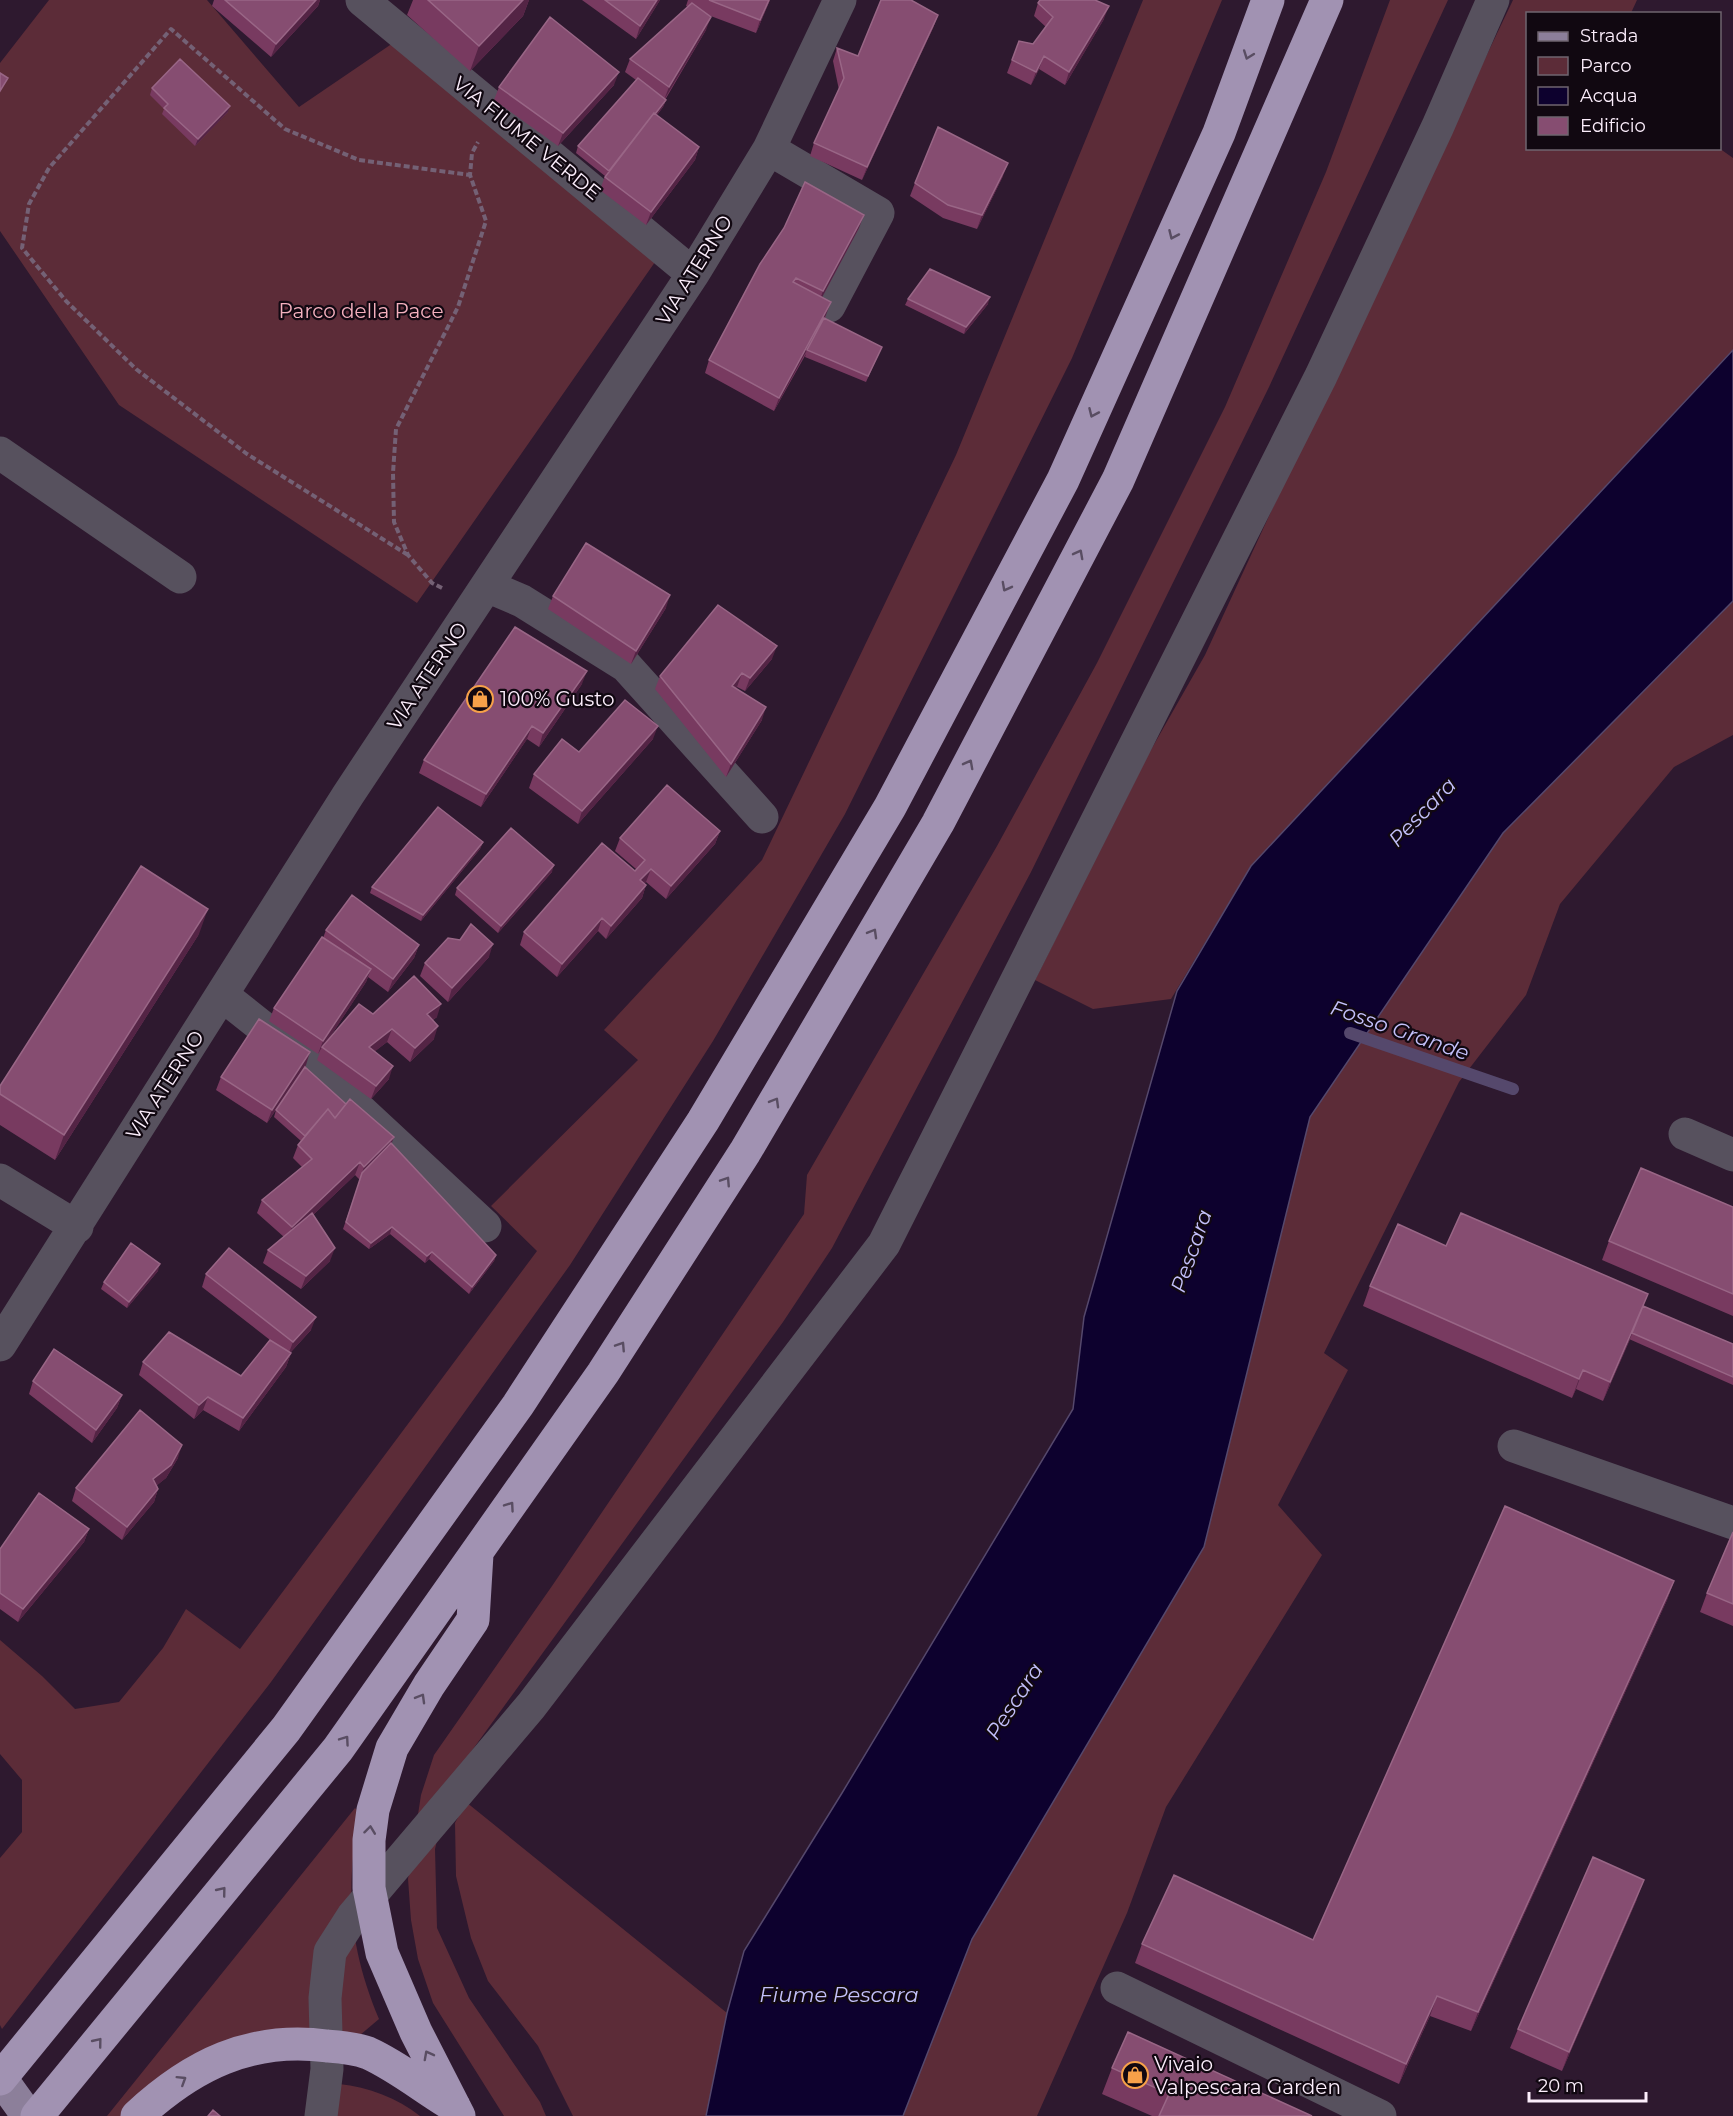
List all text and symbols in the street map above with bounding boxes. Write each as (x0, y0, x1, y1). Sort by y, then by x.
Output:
legend (1526, 12, 1721, 150)
text: Strada (1580, 25, 1638, 47)
one-way arrow (1242, 49, 1255, 60)
text: Parco (1580, 55, 1632, 77)
street label: VIA FIUME VERDE (448, 71, 606, 205)
text: Acqua (1580, 85, 1638, 107)
text: Edificio (1580, 115, 1646, 137)
street label: VIA ATERNO (651, 211, 737, 329)
one-way arrow (1168, 229, 1180, 240)
park label: Parco della Pace (279, 299, 443, 323)
one-way arrow (1088, 406, 1100, 417)
one-way arrow (1072, 549, 1083, 560)
one-way arrow (1002, 581, 1013, 591)
street label: VIA ATERNO (382, 617, 472, 735)
shop icon: 100% Gusto (465, 684, 495, 714)
place label: 100% Gusto (500, 687, 614, 711)
one-way arrow (962, 759, 973, 770)
water label: Pescara (1383, 772, 1461, 852)
one-way arrow (866, 929, 878, 939)
water label: Fosso Grande (1327, 995, 1473, 1065)
street label: VIA ATERNO (121, 1026, 209, 1144)
one-way arrow (767, 1098, 779, 1108)
one-way arrow (719, 1177, 730, 1188)
water label: Pescara (1165, 1206, 1217, 1296)
one-way arrow (614, 1341, 625, 1352)
one-way arrow (503, 1502, 514, 1513)
water label: Pescara (980, 1658, 1048, 1744)
one-way arrow (414, 1694, 426, 1704)
one-way arrow (337, 1735, 348, 1746)
one-way arrow (364, 1825, 376, 1834)
one-way arrow (214, 1887, 225, 1898)
water label: Fiume Pescara (759, 1982, 919, 2007)
one-way arrow (91, 2038, 102, 2049)
one-way arrow (424, 2051, 435, 2061)
place label: Vivaio Valpescara Garden (1154, 2052, 1341, 2099)
shop icon: Vivaio Valpescara Garden (1120, 2060, 1150, 2090)
scale bar (1529, 2065, 1646, 2103)
text: 20 m (1538, 2075, 1584, 2097)
one-way arrow (176, 2076, 187, 2087)

